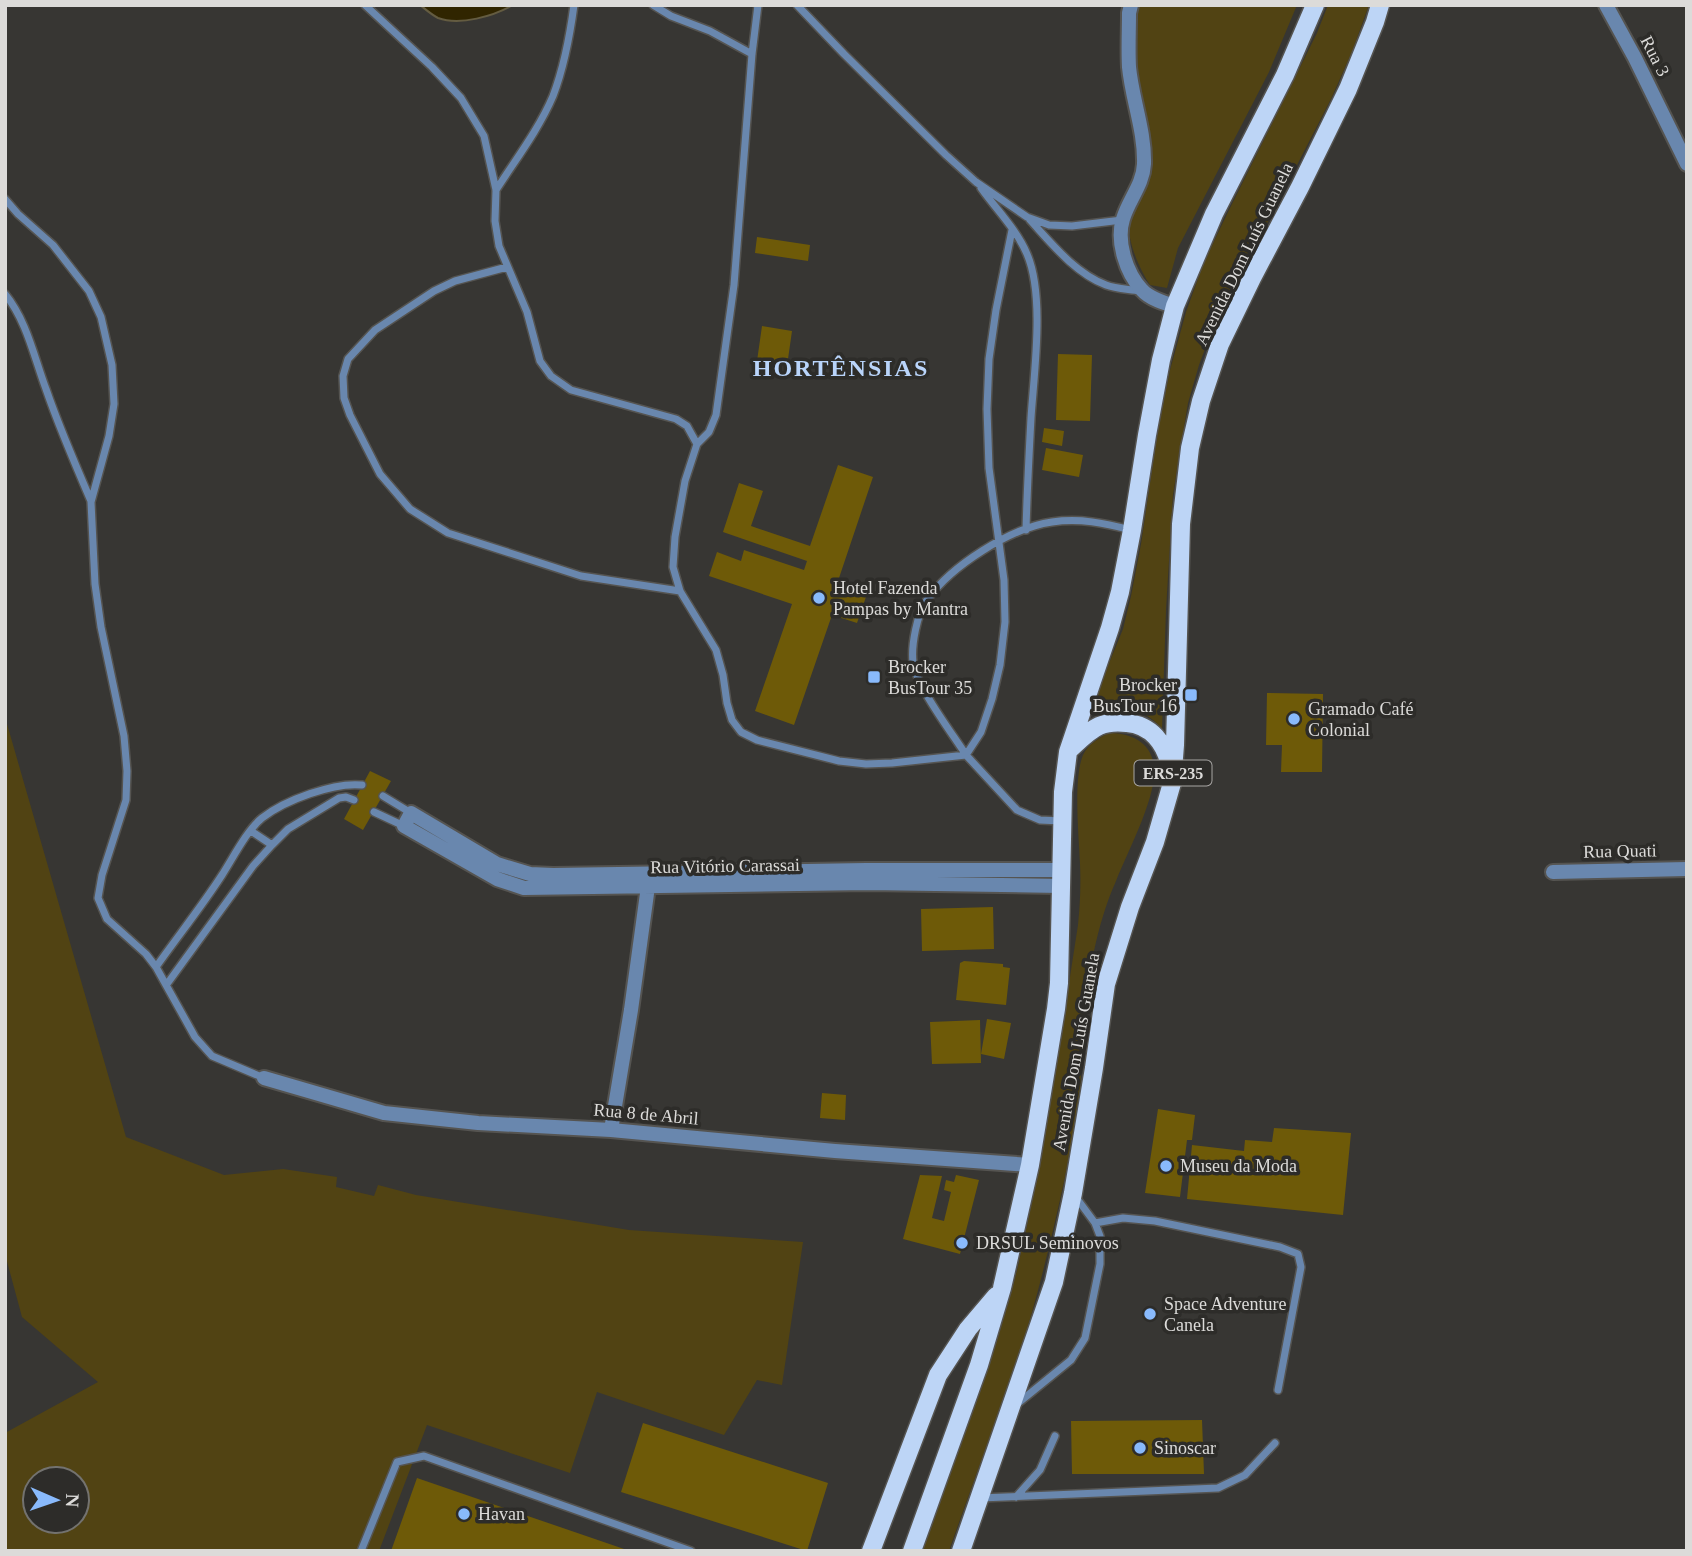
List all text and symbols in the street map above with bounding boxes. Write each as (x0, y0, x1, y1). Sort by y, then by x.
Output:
street label: Rua 3 (1636, 33, 1674, 79)
street label: Avenida Dom Luís Guanela (1191, 159, 1297, 349)
district label: HORTÊNSIAS (753, 355, 929, 381)
place label: Hotel Fazenda Pampas by Mantra (833, 578, 968, 619)
marker: Hotel Fazenda Pampas by Mantra (811, 590, 827, 606)
place label: Brocker BusTour 35 (888, 657, 972, 698)
marker: Brocker BusTour 35 (866, 669, 882, 685)
place label: Brocker BusTour 16 (1093, 675, 1177, 716)
marker: Brocker BusTour 16 (1183, 687, 1199, 703)
place label: Gramado Café Colonial (1308, 699, 1413, 740)
marker: Gramado Café Colonial (1286, 711, 1302, 727)
road number: ERS-235 (1134, 760, 1212, 786)
street label: Rua Quati (1583, 840, 1657, 862)
street label: Rua Vitório Carassai (650, 855, 800, 877)
street label: Avenida Dom Luís Guanela (1049, 951, 1103, 1153)
street label: Rua 8 de Abril (593, 1099, 699, 1129)
place label: Museu da Moda (1180, 1156, 1297, 1176)
marker: Museu da Moda (1158, 1158, 1174, 1174)
place label: DRSUL Seminovos (976, 1233, 1119, 1253)
marker: DRSUL Seminovos (954, 1235, 970, 1251)
place label: Space Adventure Canela (1164, 1294, 1286, 1335)
marker: Space Adventure Canela (1142, 1306, 1158, 1322)
place label: Sinoscar (1154, 1438, 1216, 1458)
marker: Sinoscar (1132, 1440, 1148, 1456)
north arrow (21, 1465, 91, 1535)
text: N (62, 1493, 83, 1508)
place label: Havan (478, 1504, 525, 1524)
marker: Havan (456, 1506, 472, 1522)

